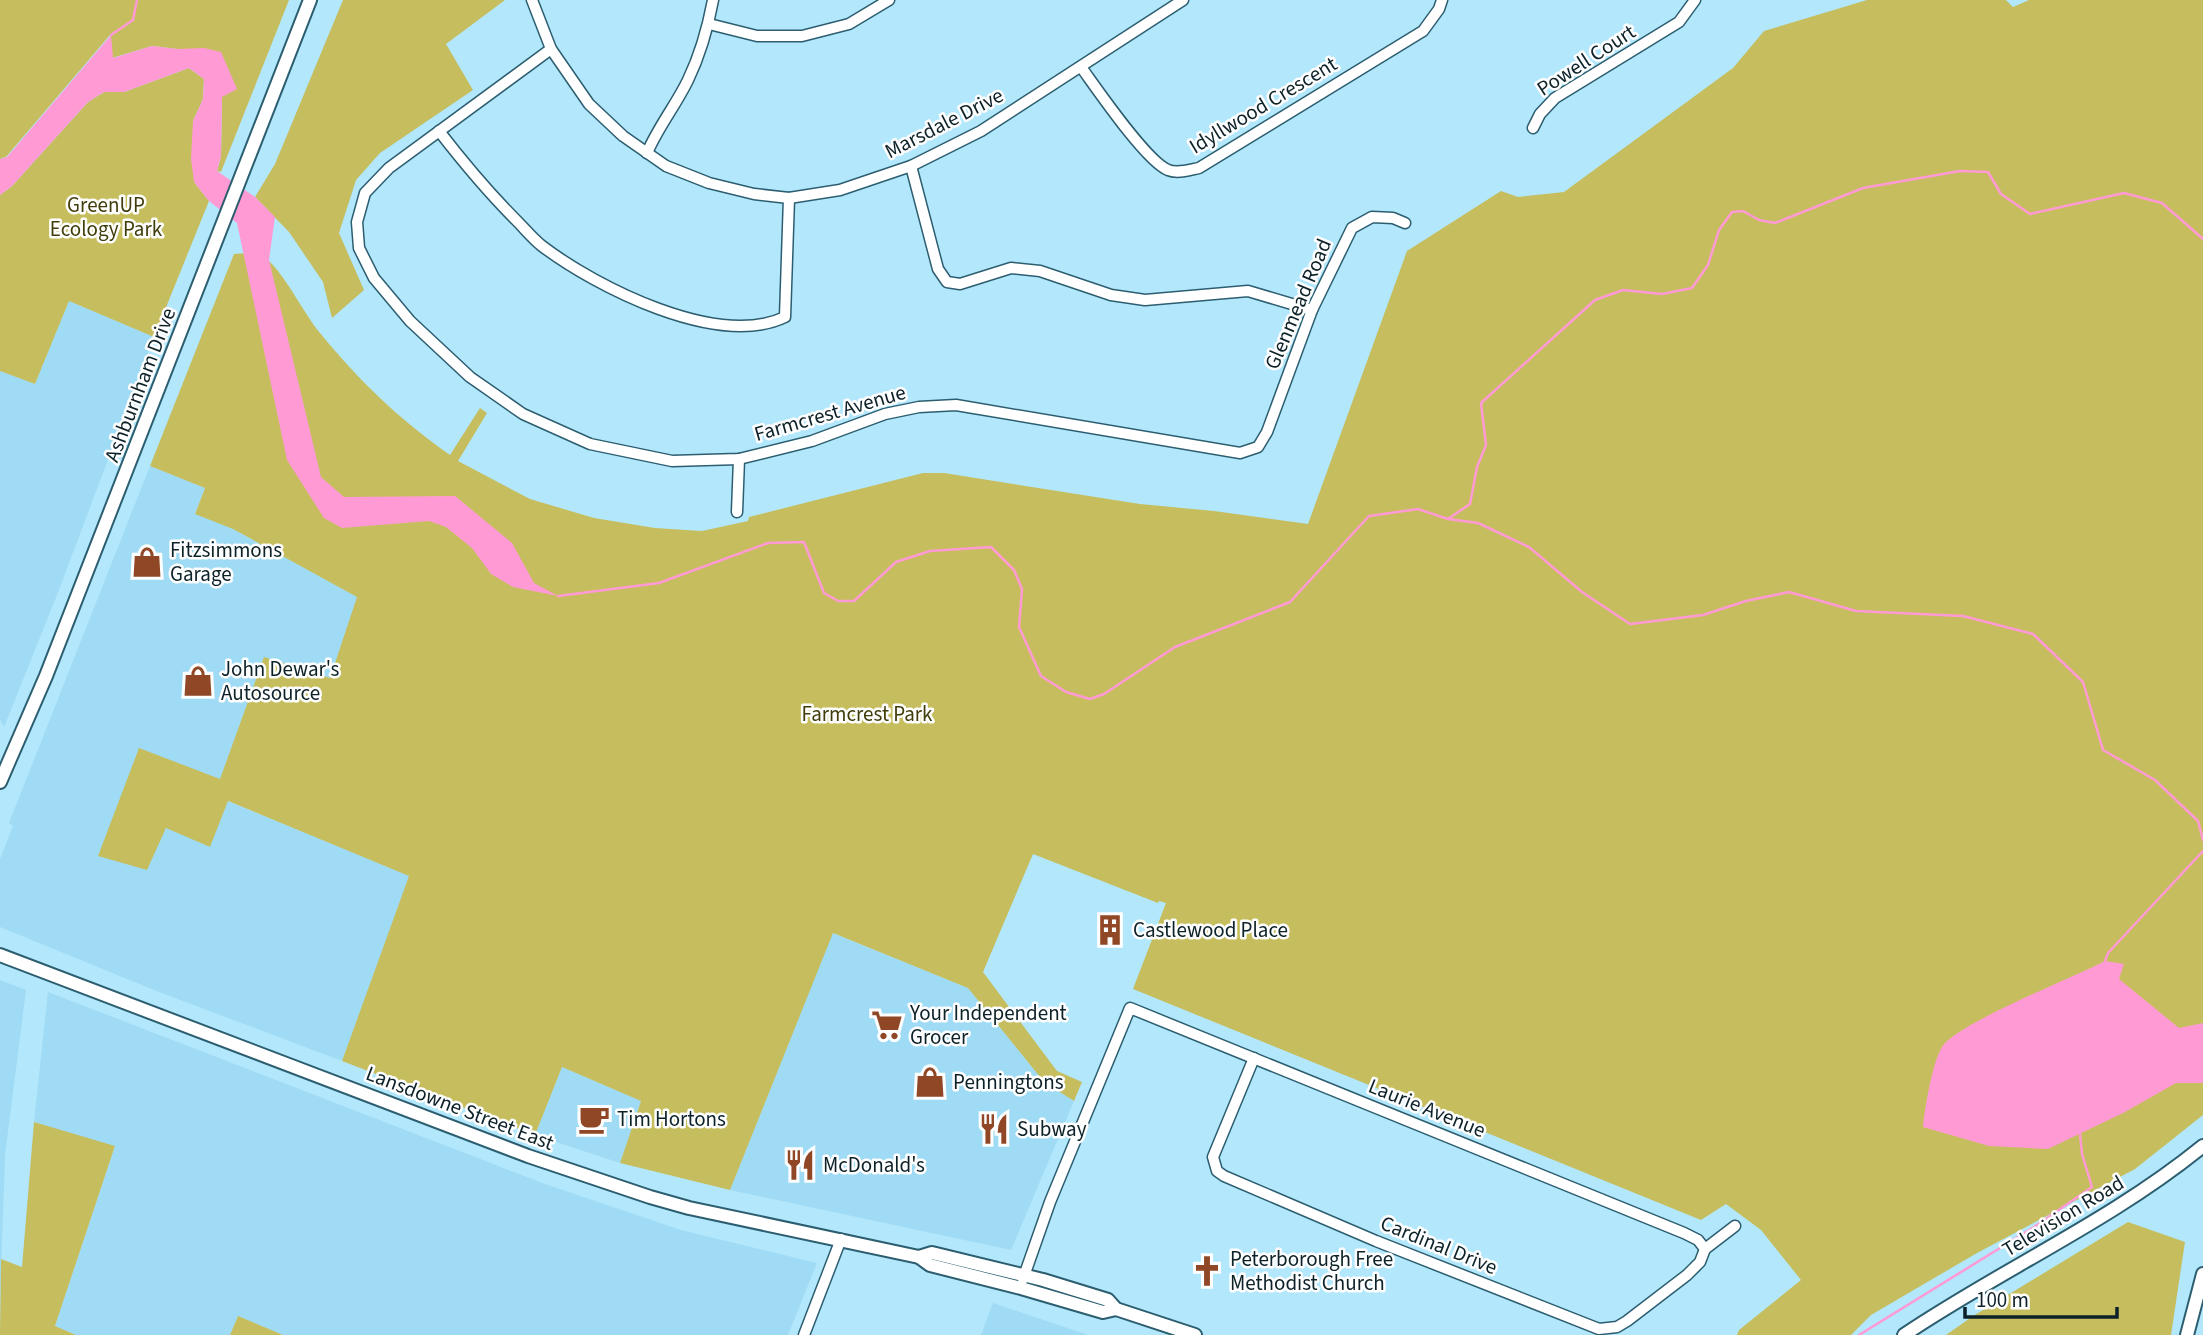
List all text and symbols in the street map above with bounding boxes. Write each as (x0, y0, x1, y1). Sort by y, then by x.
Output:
street label: Powell Court (1531, 17, 1641, 103)
street label: Idyllwood Crescent (1183, 49, 1343, 161)
street label: Marsdale Drive (879, 80, 1009, 166)
park label: GreenUP Ecology Park (50, 190, 163, 244)
street label: Glenmead Road (1257, 234, 1339, 374)
street label: Ashburnham Drive (97, 304, 183, 466)
street label: Farmcrest Avenue (751, 377, 909, 449)
place label: Fitzsimmons Garage (170, 535, 282, 589)
shop icon: Fitzsimmons Garage (130, 545, 164, 579)
place label: John Dewar's Autosource (221, 654, 340, 708)
shop icon: John Dewar's Autosource (181, 664, 215, 698)
park label: Farmcrest Park (802, 699, 933, 729)
building icon: Castlewood Place (1093, 913, 1127, 947)
place label: Castlewood Place (1133, 915, 1288, 945)
place label: Your Independent Grocer (909, 998, 1067, 1052)
supermarket icon: Your Independent Grocer (870, 1008, 904, 1042)
street label: Lansdowne Street East (362, 1058, 558, 1158)
shop icon: Penningtons (913, 1065, 947, 1099)
place label: Penningtons (953, 1067, 1064, 1097)
street label: Laurie Avenue (1364, 1071, 1490, 1145)
cafe icon: Tim Hortons (577, 1102, 611, 1136)
place label: Tim Hortons (617, 1104, 726, 1134)
restaurant icon: Subway (977, 1112, 1011, 1146)
place label: Subway (1017, 1114, 1087, 1144)
restaurant icon: McDonald's (783, 1148, 817, 1182)
place label: McDonald's (823, 1150, 925, 1180)
street label: Television Road (1996, 1168, 2130, 1264)
street label: Cardinal Drive (1376, 1208, 1502, 1282)
place label: Peterborough Free Methodist Church (1230, 1244, 1393, 1298)
church icon: Peterborough Free Methodist Church (1190, 1254, 1224, 1288)
scale bar (1965, 1276, 2117, 1320)
text: 100 m (1976, 1285, 2029, 1315)

